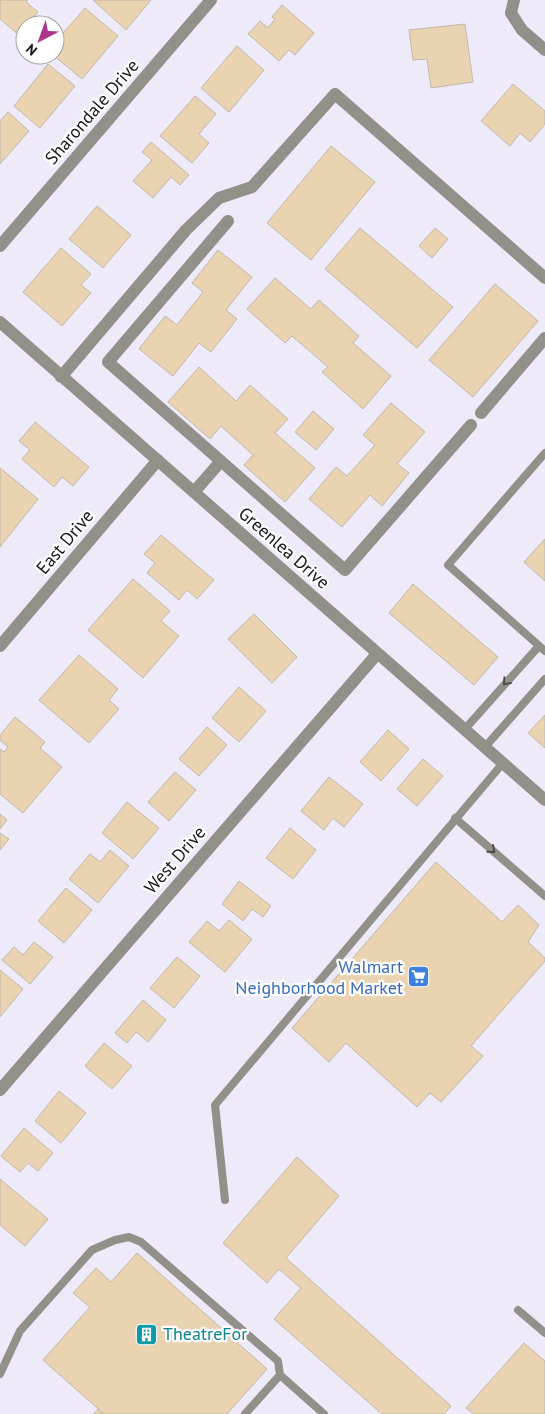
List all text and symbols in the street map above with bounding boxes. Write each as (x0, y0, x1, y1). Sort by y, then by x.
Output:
north arrow (15, 15, 65, 65)
text: N (22, 40, 41, 60)
street label: Sharondale Drive (40, 54, 144, 169)
street label: Greenlea Drive (234, 502, 335, 594)
street label: East Drive (31, 505, 98, 579)
one-way arrow (503, 677, 512, 686)
street label: West Drive (139, 821, 210, 898)
one-way arrow (486, 844, 495, 853)
place label: Walmart Neighborhood Market (235, 955, 403, 999)
supermarket icon: Walmart Neighborhood Market (407, 965, 431, 989)
building icon: TheatreFor (135, 1322, 159, 1346)
place label: TheatreFor (163, 1322, 247, 1345)

